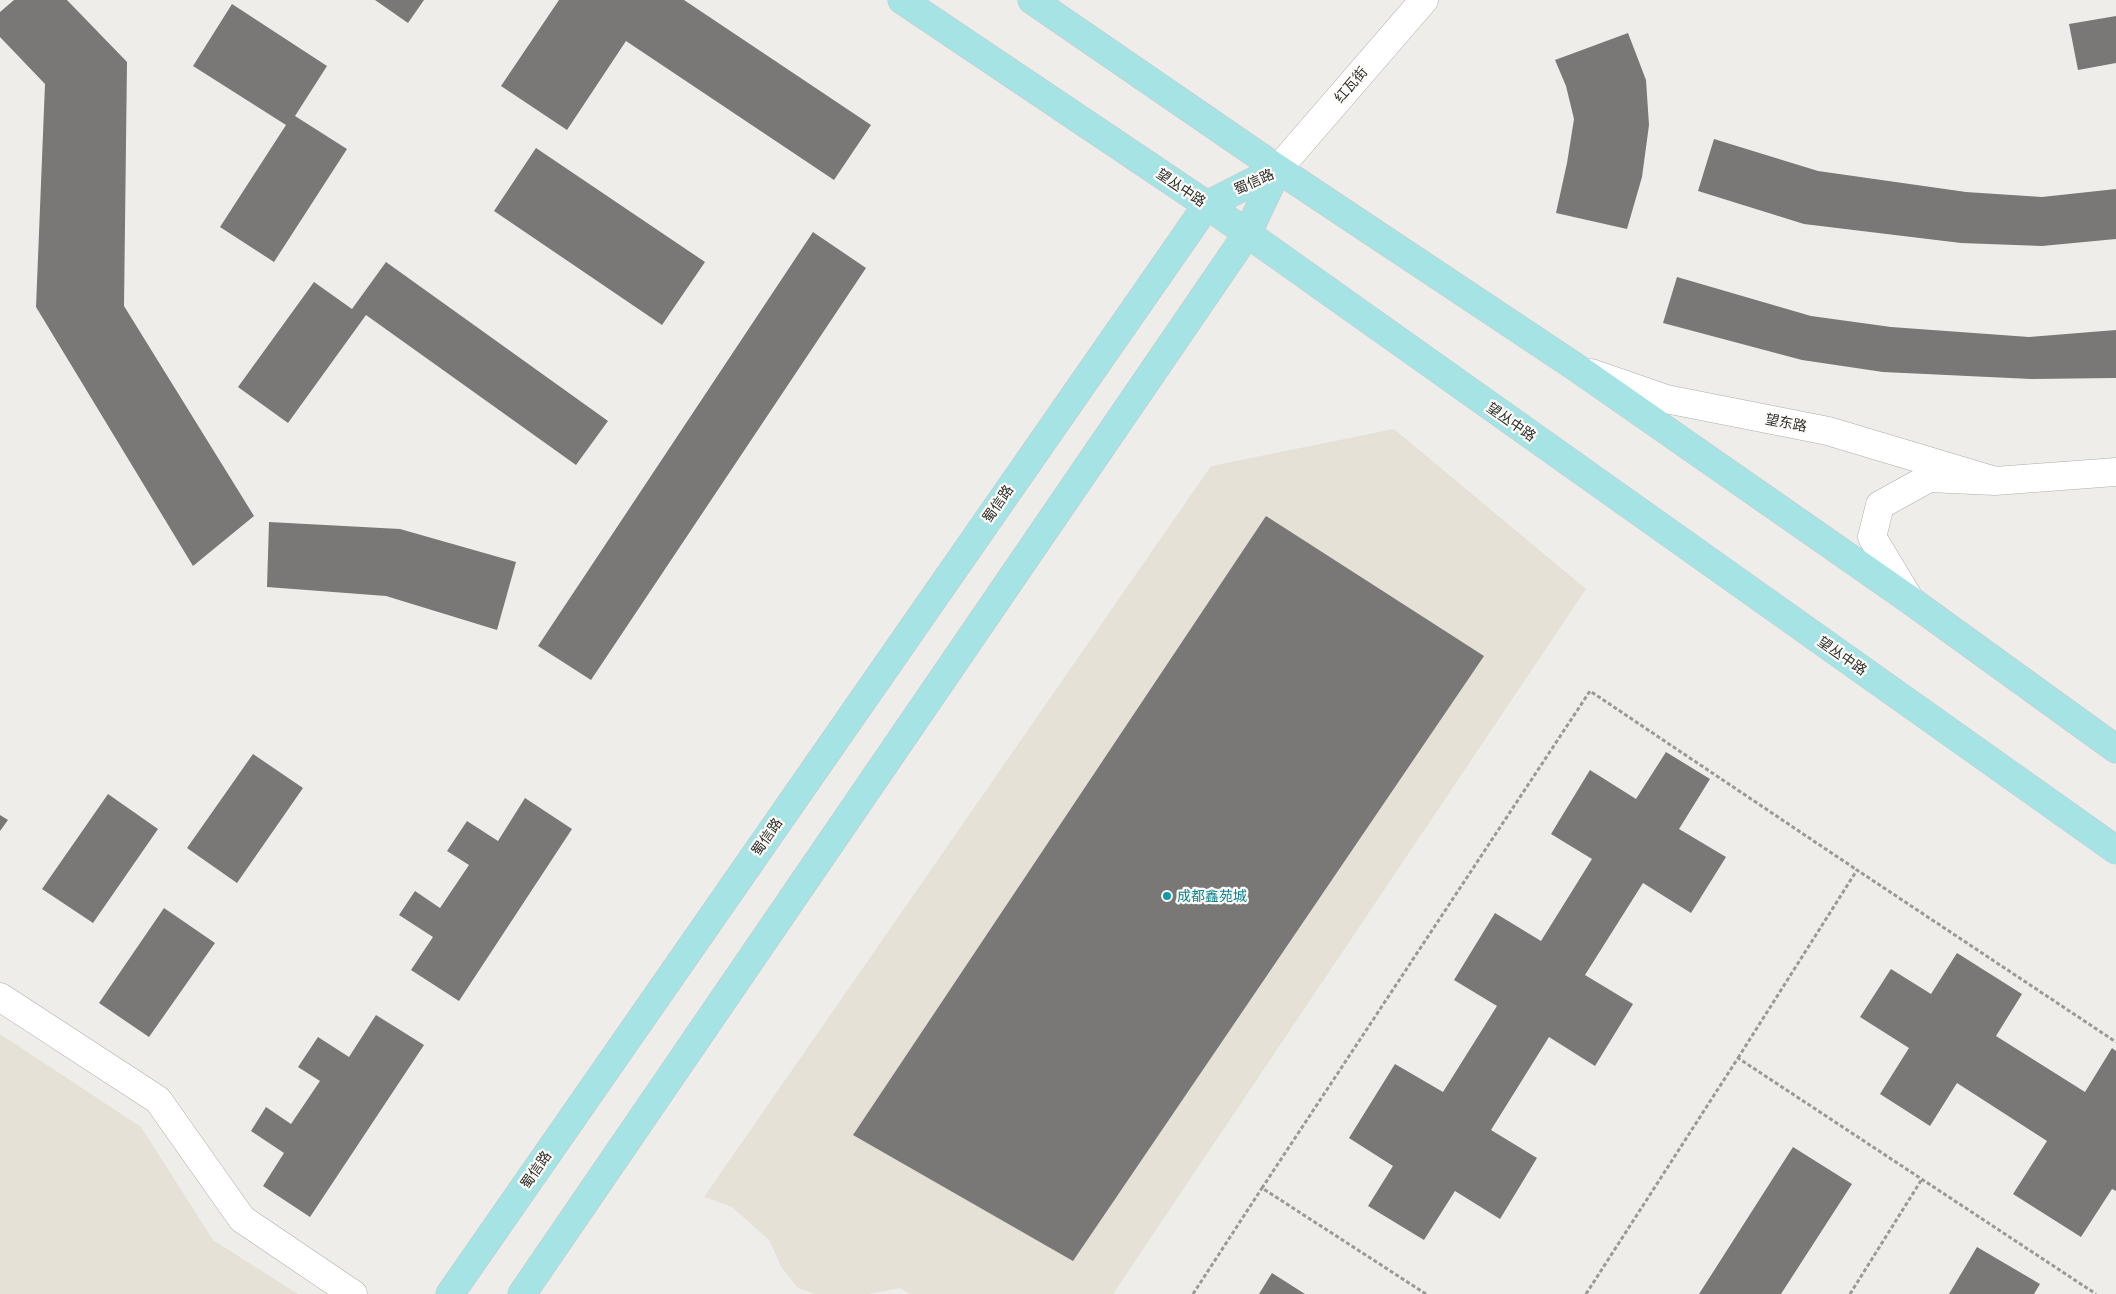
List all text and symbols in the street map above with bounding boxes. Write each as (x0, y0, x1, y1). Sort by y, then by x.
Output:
street label: 红瓦街 (1331, 64, 1371, 106)
street label: 望丛中路 (1153, 165, 1209, 211)
street label: 蜀信路 (1231, 166, 1277, 198)
street label: 望丛中路 (1483, 399, 1539, 445)
street label: 望东路 (1764, 411, 1808, 435)
street label: 蜀信路 (979, 482, 1017, 526)
street label: 望丛中路 (1814, 633, 1870, 679)
street label: 蜀信路 (748, 815, 786, 859)
place label: 成都鑫苑城 (1177, 888, 1247, 904)
marker: 成都鑫苑城 (1161, 890, 1173, 902)
street label: 蜀信路 (517, 1148, 555, 1192)

